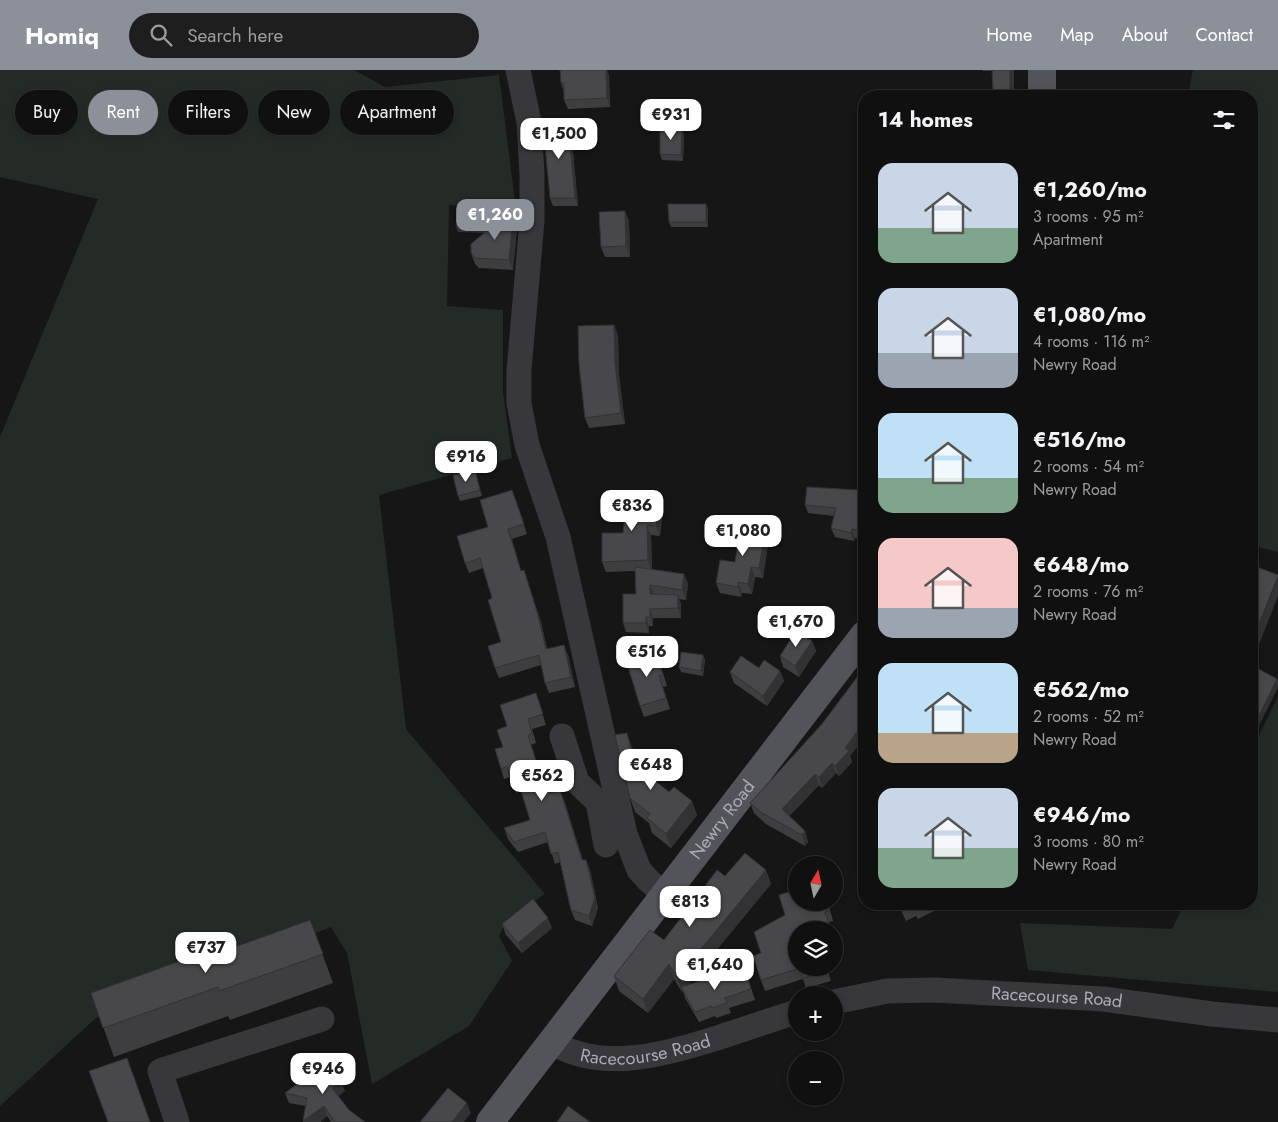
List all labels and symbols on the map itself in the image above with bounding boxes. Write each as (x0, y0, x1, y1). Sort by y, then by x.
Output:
pin: €931 (641, 98, 701, 141)
pin: €1,500 (518, 118, 600, 160)
pin: €1,260 (454, 198, 536, 241)
pin: €916 (436, 440, 496, 483)
pin: €836 (602, 490, 662, 532)
pin: €1,080 (702, 514, 784, 557)
pin: €1,670 (755, 606, 837, 648)
pin: €516 (617, 636, 677, 678)
pin: €648 (621, 748, 681, 791)
pin: €562 (512, 760, 572, 802)
street label: Newry Road (683, 775, 761, 865)
north arrow (788, 856, 842, 911)
pin: €813 (660, 886, 720, 928)
pin: €737 (176, 932, 236, 974)
pin: €1,640 (674, 948, 756, 991)
street label: Racecourse Road (990, 980, 1124, 1015)
street label: Racecourse Road (578, 1028, 714, 1072)
pin: €946 (293, 1052, 353, 1095)

